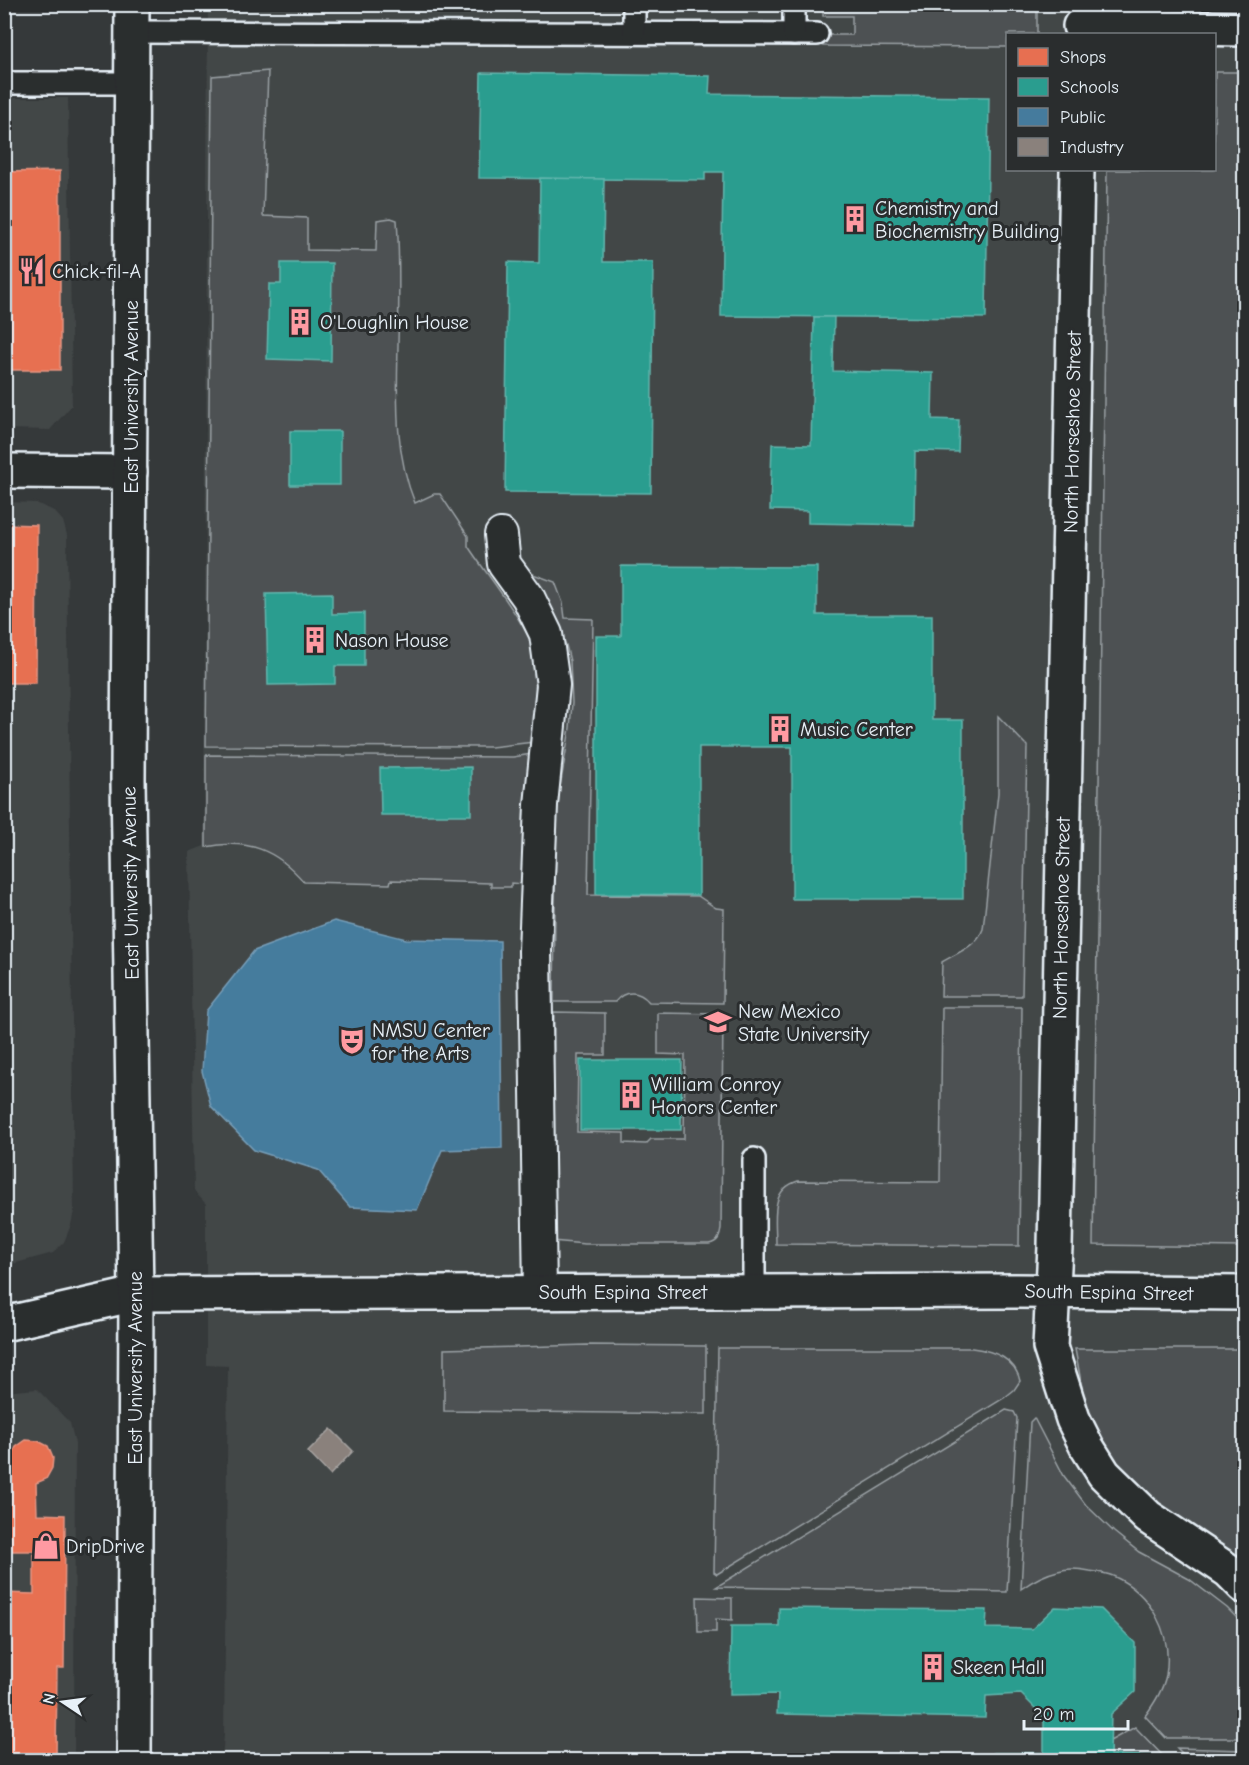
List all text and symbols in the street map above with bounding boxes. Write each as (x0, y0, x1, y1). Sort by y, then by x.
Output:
legend (1006, 33, 1216, 171)
text: Shops (1060, 47, 1106, 68)
text: Schools (1060, 77, 1119, 98)
text: Public (1060, 107, 1106, 128)
text: Industry (1060, 137, 1125, 158)
place label: Chemistry and Biochemistry Building (875, 197, 1060, 243)
building icon: Chemistry and Biochemistry Building (840, 204, 870, 234)
restaurant icon: Chick-fil-A (17, 256, 47, 286)
place label: Chick-fil-A (52, 260, 141, 283)
street label: East University Avenue (120, 300, 143, 494)
building icon: O'Loughlin House (285, 307, 315, 337)
place label: O'Loughlin House (320, 311, 469, 334)
street label: North Horseshoe Street (1059, 329, 1086, 533)
building icon: Nason House (300, 625, 330, 655)
place label: Nason House (335, 629, 449, 652)
building icon: Music Center (765, 714, 795, 744)
place label: Music Center (800, 718, 913, 741)
street label: East University Avenue (117, 786, 144, 980)
street label: North Horseshoe Street (1048, 815, 1075, 1019)
place label: New Mexico State University (738, 1000, 869, 1046)
school or university icon: New Mexico State University (703, 1007, 733, 1037)
place label: NMSU Center for the Arts (371, 1019, 490, 1065)
theatre icon: NMSU Center for the Arts (337, 1026, 367, 1056)
place label: William Conroy Honors Center (651, 1073, 781, 1119)
building icon: William Conroy Honors Center (616, 1080, 646, 1110)
street label: East University Avenue (124, 1271, 147, 1465)
street label: South Espina Street (1024, 1280, 1195, 1305)
street label: South Espina Street (539, 1281, 709, 1304)
shop icon: DripDrive (31, 1531, 61, 1561)
place label: DripDrive (66, 1535, 145, 1558)
building icon: Skeen Hall (918, 1652, 948, 1682)
place label: Skeen Hall (953, 1656, 1045, 1679)
north arrow (33, 1672, 93, 1732)
text: N (39, 1692, 59, 1706)
scale bar (1024, 1693, 1128, 1731)
text: 20 m (1033, 1704, 1074, 1725)

